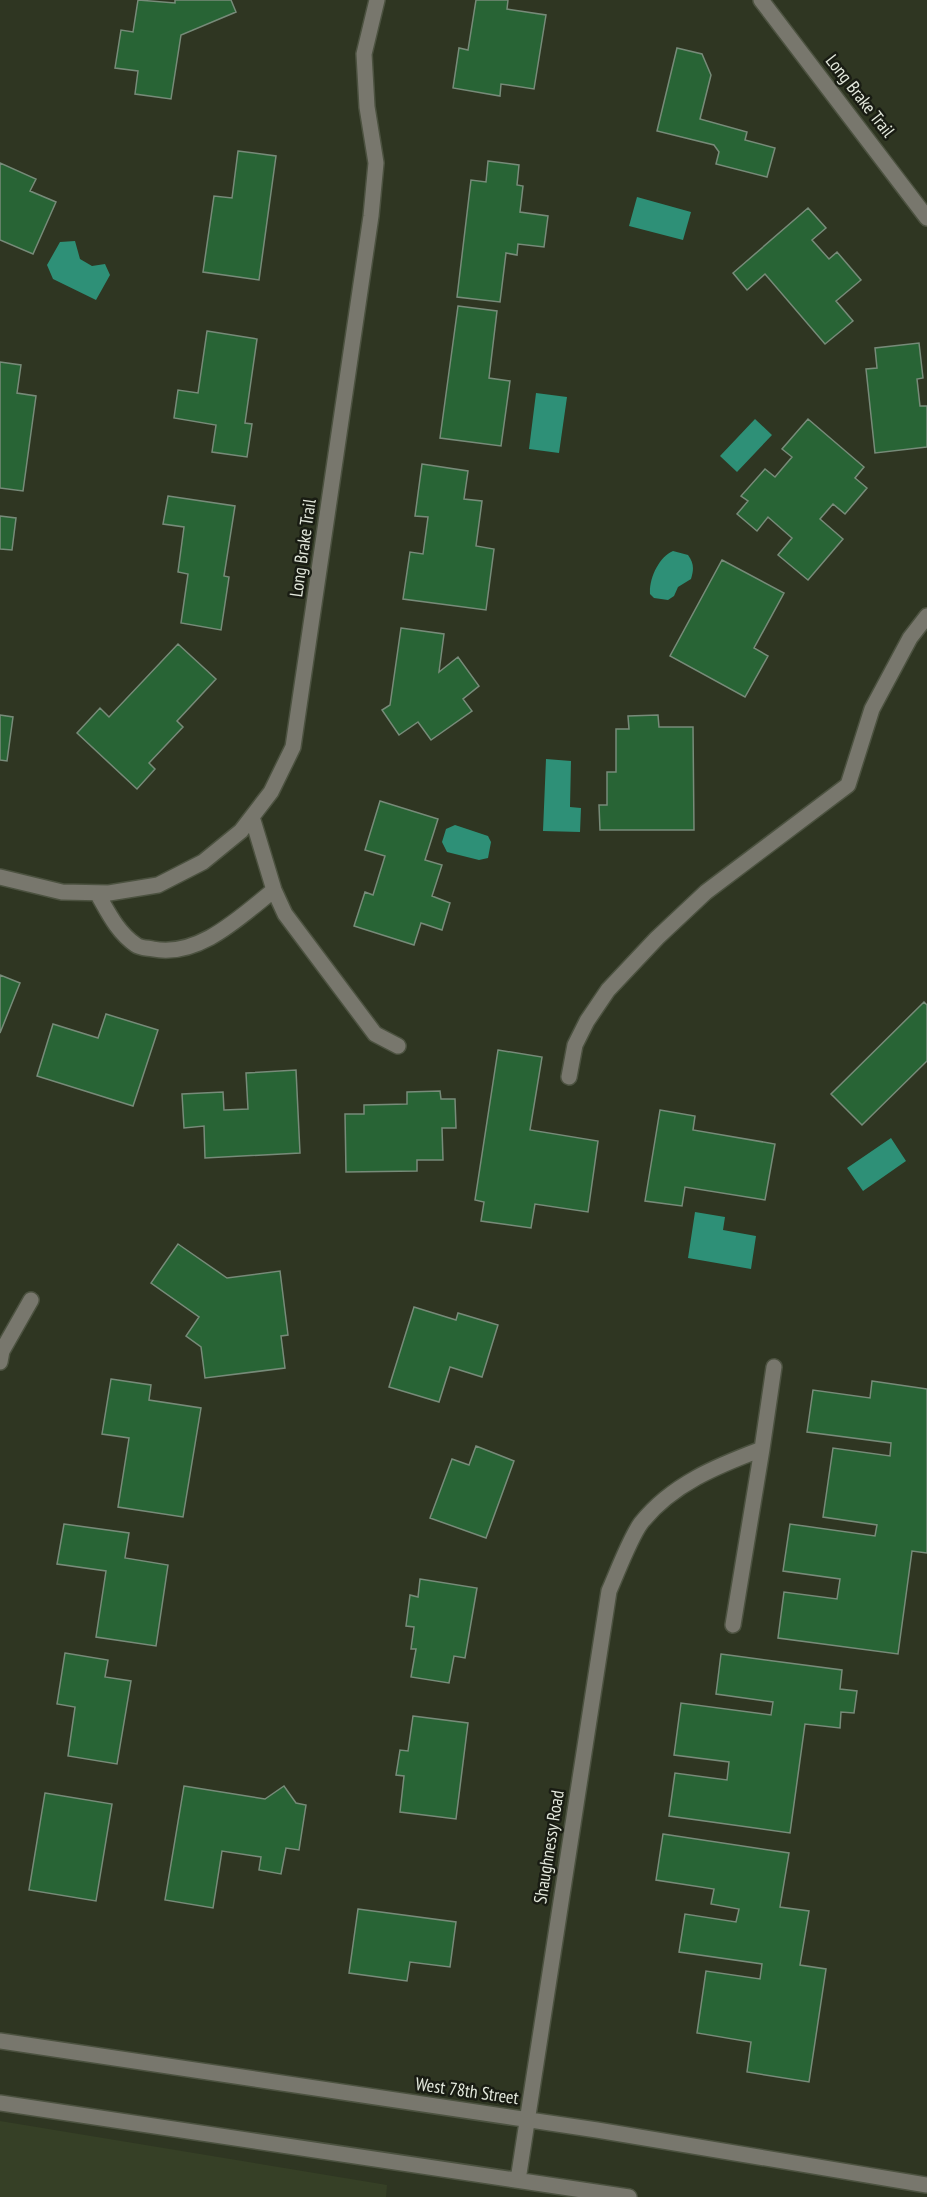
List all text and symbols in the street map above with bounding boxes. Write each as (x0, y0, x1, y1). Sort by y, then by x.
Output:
street label: Long Brake Trail (821, 50, 900, 142)
street label: Long Brake Trail (284, 497, 321, 599)
street label: Shaughnessy Road (528, 1789, 569, 1905)
street label: West 78th Street (414, 2072, 520, 2109)

